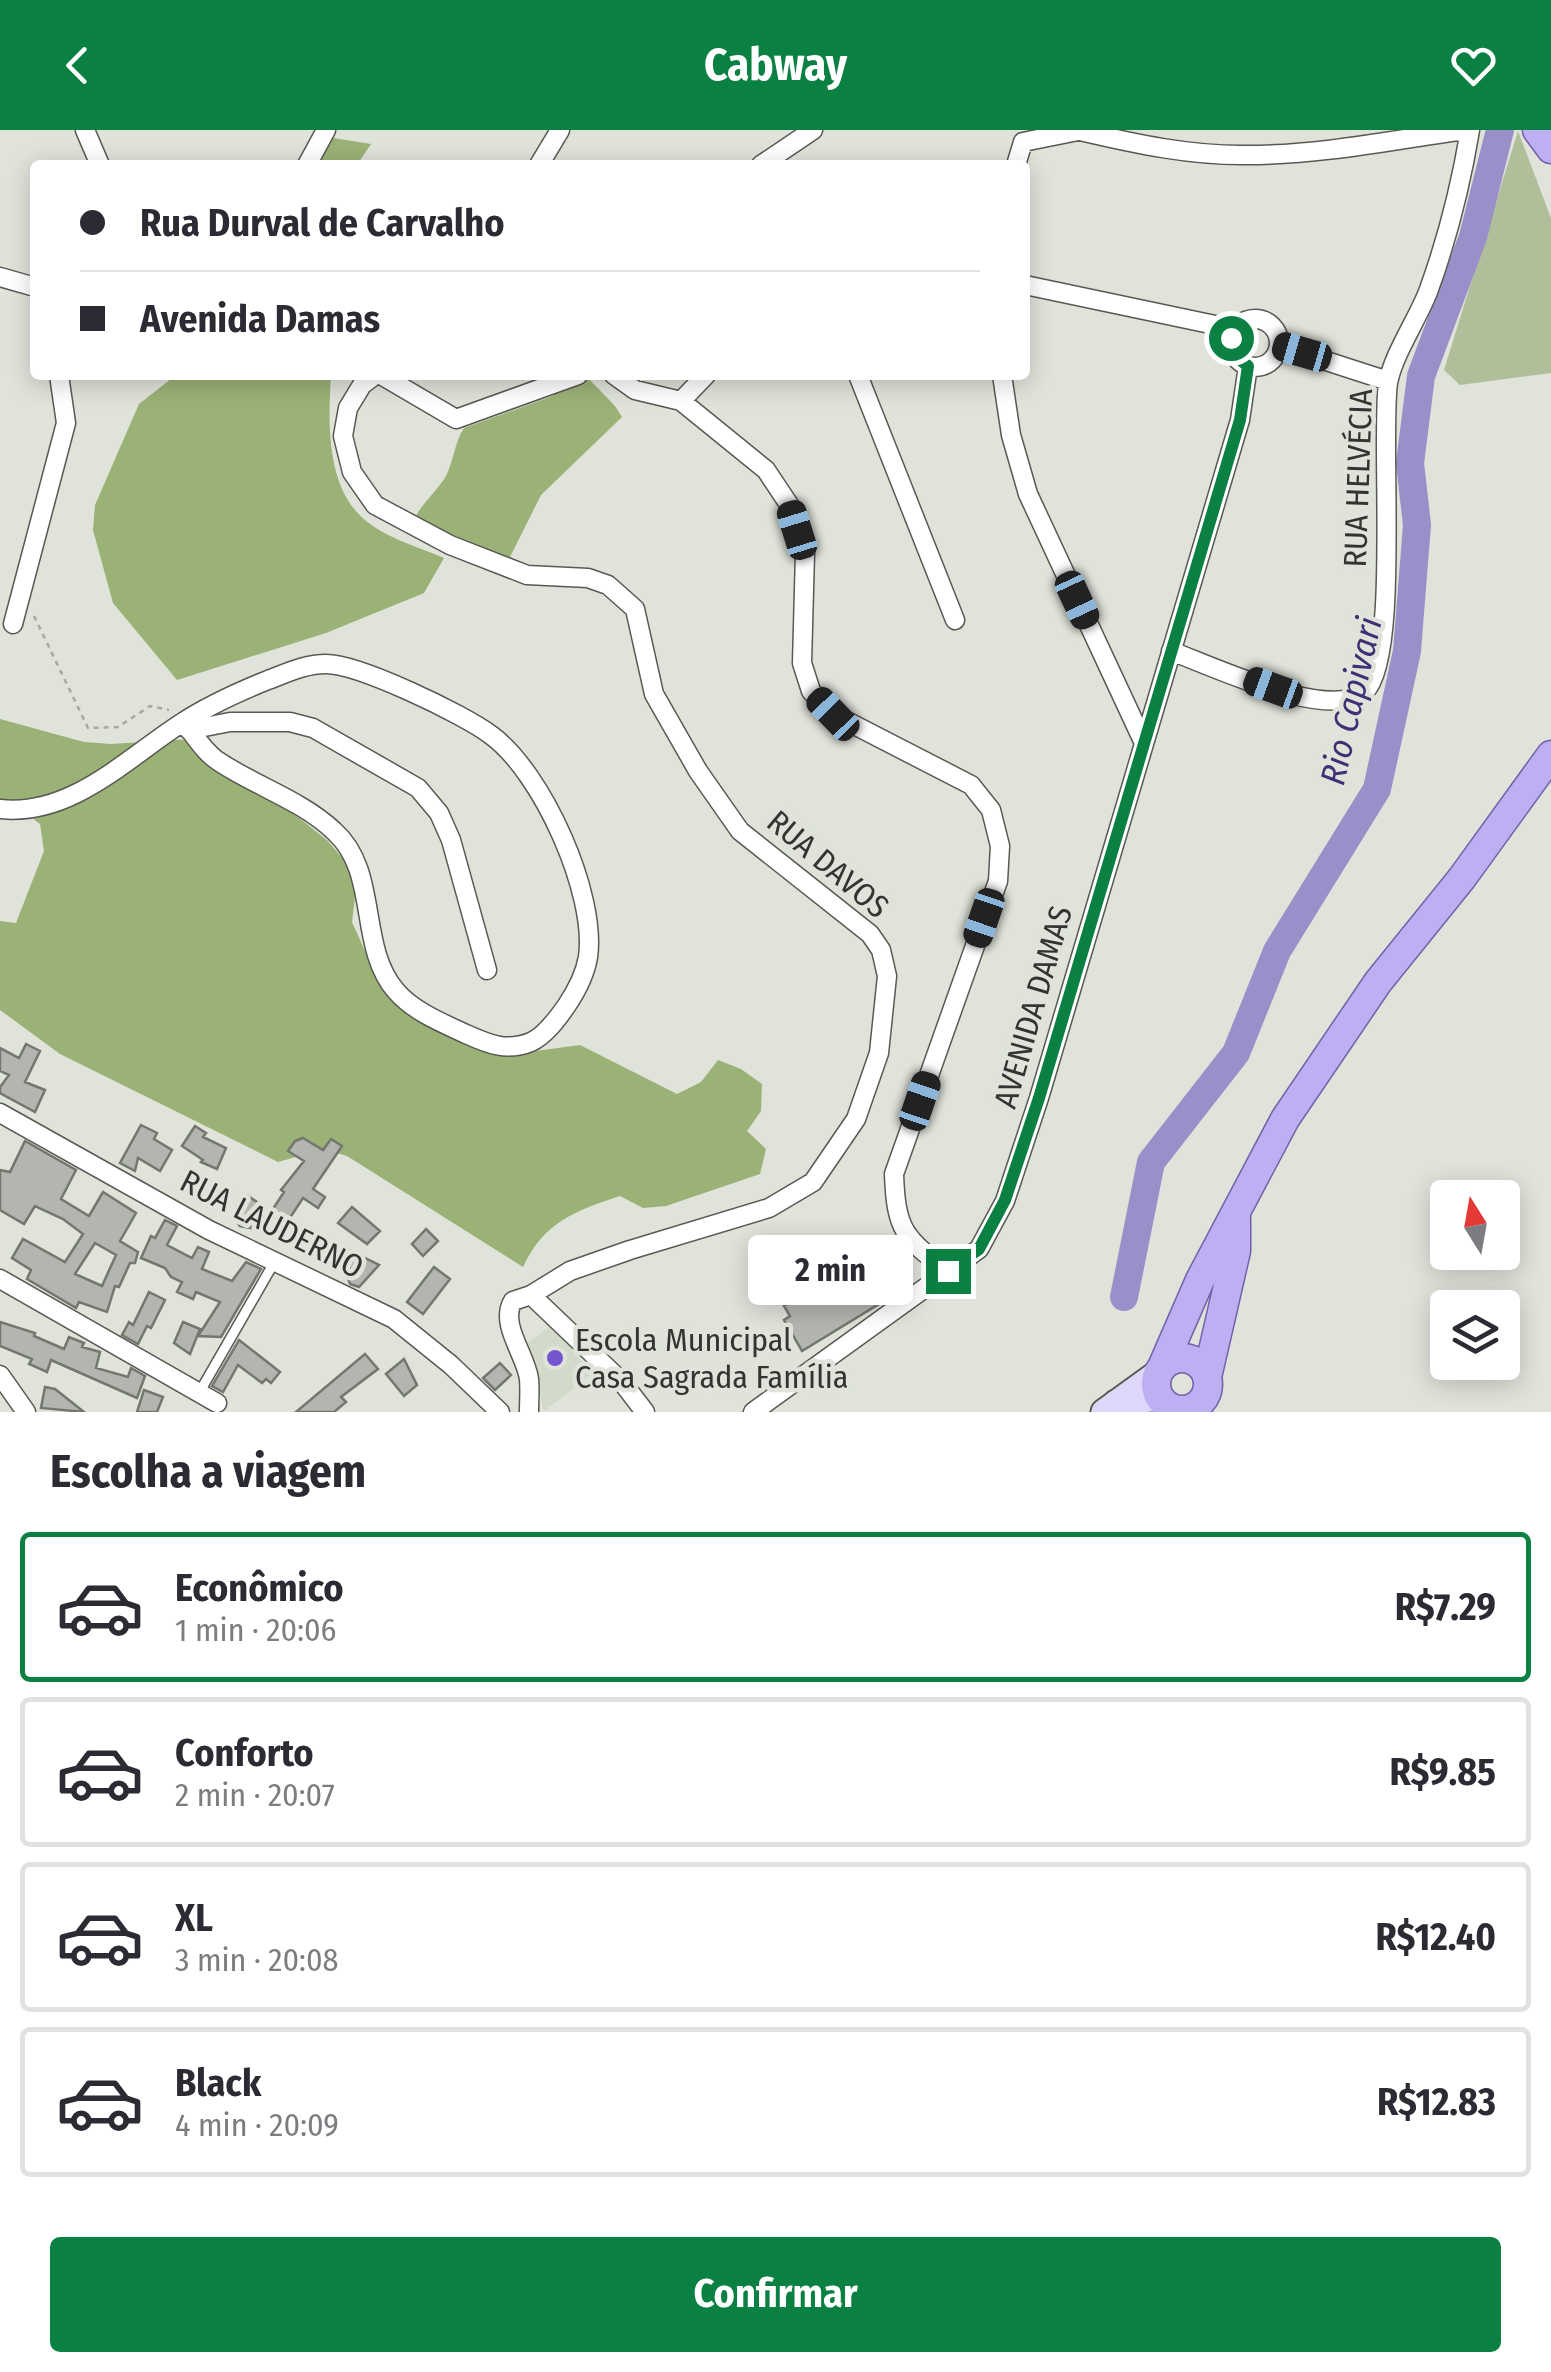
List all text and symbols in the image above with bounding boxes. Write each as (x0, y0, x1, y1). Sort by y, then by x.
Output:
icon: back (50, 38, 105, 93)
text: Cabway (704, 38, 847, 92)
icon: heart (1446, 38, 1501, 93)
text: Rua Durval de Carvalho (140, 200, 504, 246)
text: Avenida Damas (140, 296, 380, 342)
route start (1209, 316, 1254, 361)
car (1269, 329, 1335, 375)
street label: RUA HELVÉCIA (1336, 388, 1380, 568)
car (774, 497, 820, 563)
car (1051, 566, 1103, 634)
water label: Rio Capivari (1311, 613, 1391, 789)
car (1240, 664, 1306, 712)
car (801, 682, 865, 746)
street label: RUA DAVOS (760, 802, 896, 926)
car (960, 885, 1008, 951)
street label: AVENIDA DAMAS (986, 901, 1080, 1113)
car (896, 1068, 944, 1134)
street label: RUA LAUDERNO (174, 1162, 370, 1286)
north arrow (1430, 1180, 1520, 1270)
map controls (1430, 1180, 1520, 1380)
callout: 2 min (748, 1236, 913, 1306)
route end (926, 1249, 971, 1294)
text: 2 min (795, 1251, 866, 1289)
button: layers (1430, 1290, 1520, 1380)
place label: Escola Municipal Casa Sagrada Família (575, 1321, 848, 1396)
marker: Escola Municipal Casa Sagrada Família (544, 1347, 566, 1369)
text: Escolha a viagem (50, 1445, 366, 1499)
icon: car (55, 1562, 145, 1652)
text: Econômico (175, 1565, 344, 1611)
text: R$7.29 (1395, 1584, 1496, 1630)
text: 1 min · 20:06 (175, 1611, 336, 1649)
icon: car (55, 1727, 145, 1817)
text: Conforto (175, 1730, 314, 1776)
text: R$9.85 (1390, 1749, 1496, 1795)
text: 2 min · 20:07 (175, 1776, 335, 1814)
icon: car (55, 1892, 145, 1982)
text: XL (175, 1895, 213, 1941)
text: R$12.40 (1376, 1914, 1496, 1960)
text: 3 min · 20:08 (175, 1941, 339, 1979)
icon: car (55, 2057, 145, 2147)
text: Black (175, 2060, 261, 2106)
text: R$12.83 (1377, 2079, 1496, 2125)
text: 4 min · 20:09 (175, 2106, 339, 2144)
button: Confirmar (50, 2237, 1501, 2352)

